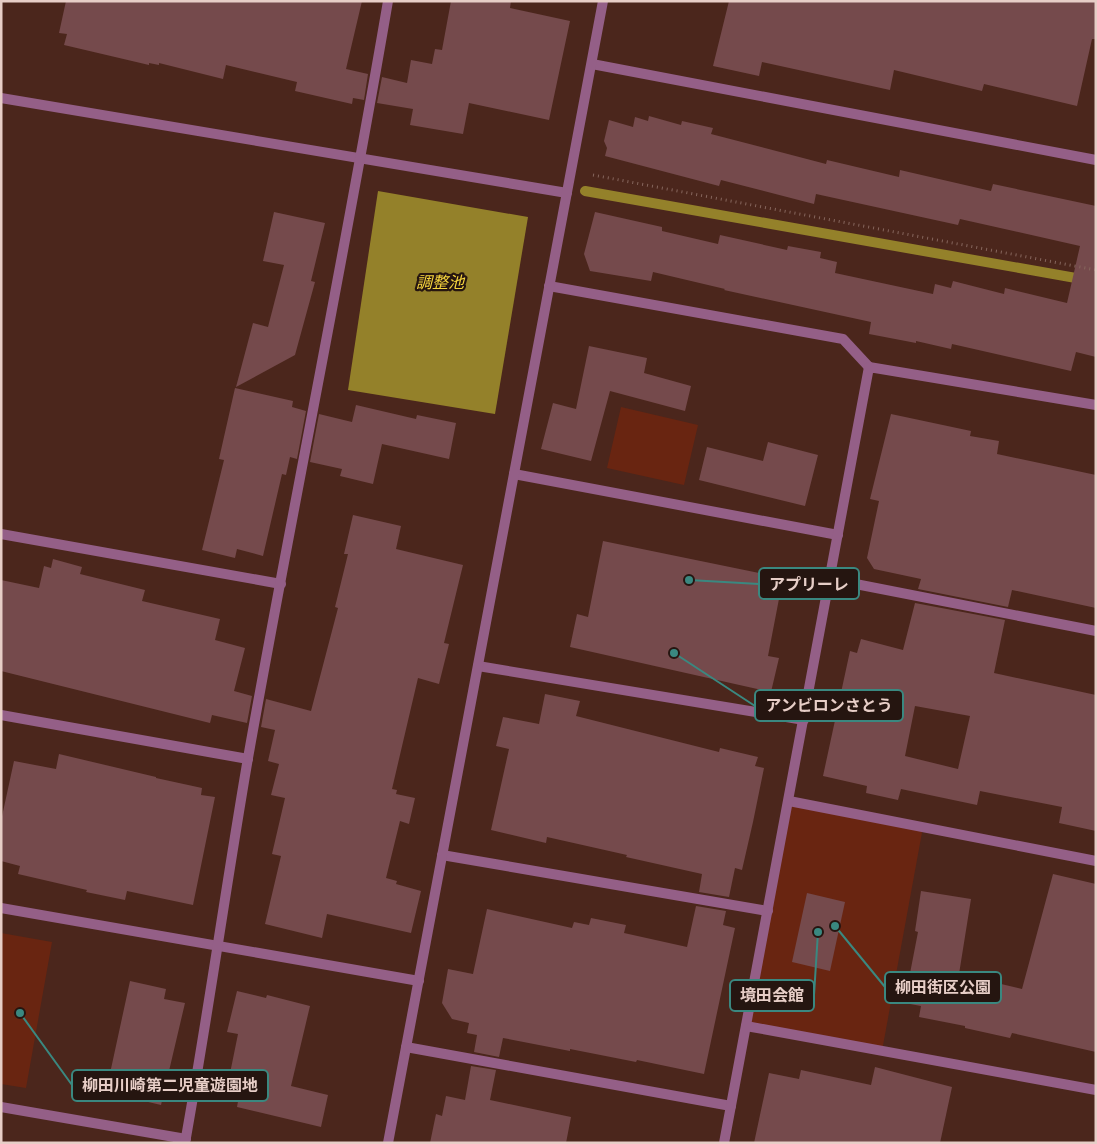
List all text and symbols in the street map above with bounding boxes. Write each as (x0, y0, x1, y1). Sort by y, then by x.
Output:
water label: 調整池 (416, 272, 466, 294)
callout: アプリーレ (759, 568, 859, 599)
text: アプリーレ (769, 574, 849, 596)
callout: アンビロンさとう (755, 690, 903, 721)
text: アンビロンさとう (765, 695, 893, 717)
callout: 柳田街区公園 (885, 972, 1001, 1003)
text: 柳田街区公園 (895, 977, 991, 999)
callout: 境田会館 (730, 980, 814, 1011)
text: 境田会館 (740, 985, 804, 1007)
callout: 柳田川崎第二児童遊園地 (72, 1070, 268, 1101)
text: 柳田川崎第二児童遊園地 (82, 1075, 258, 1097)

